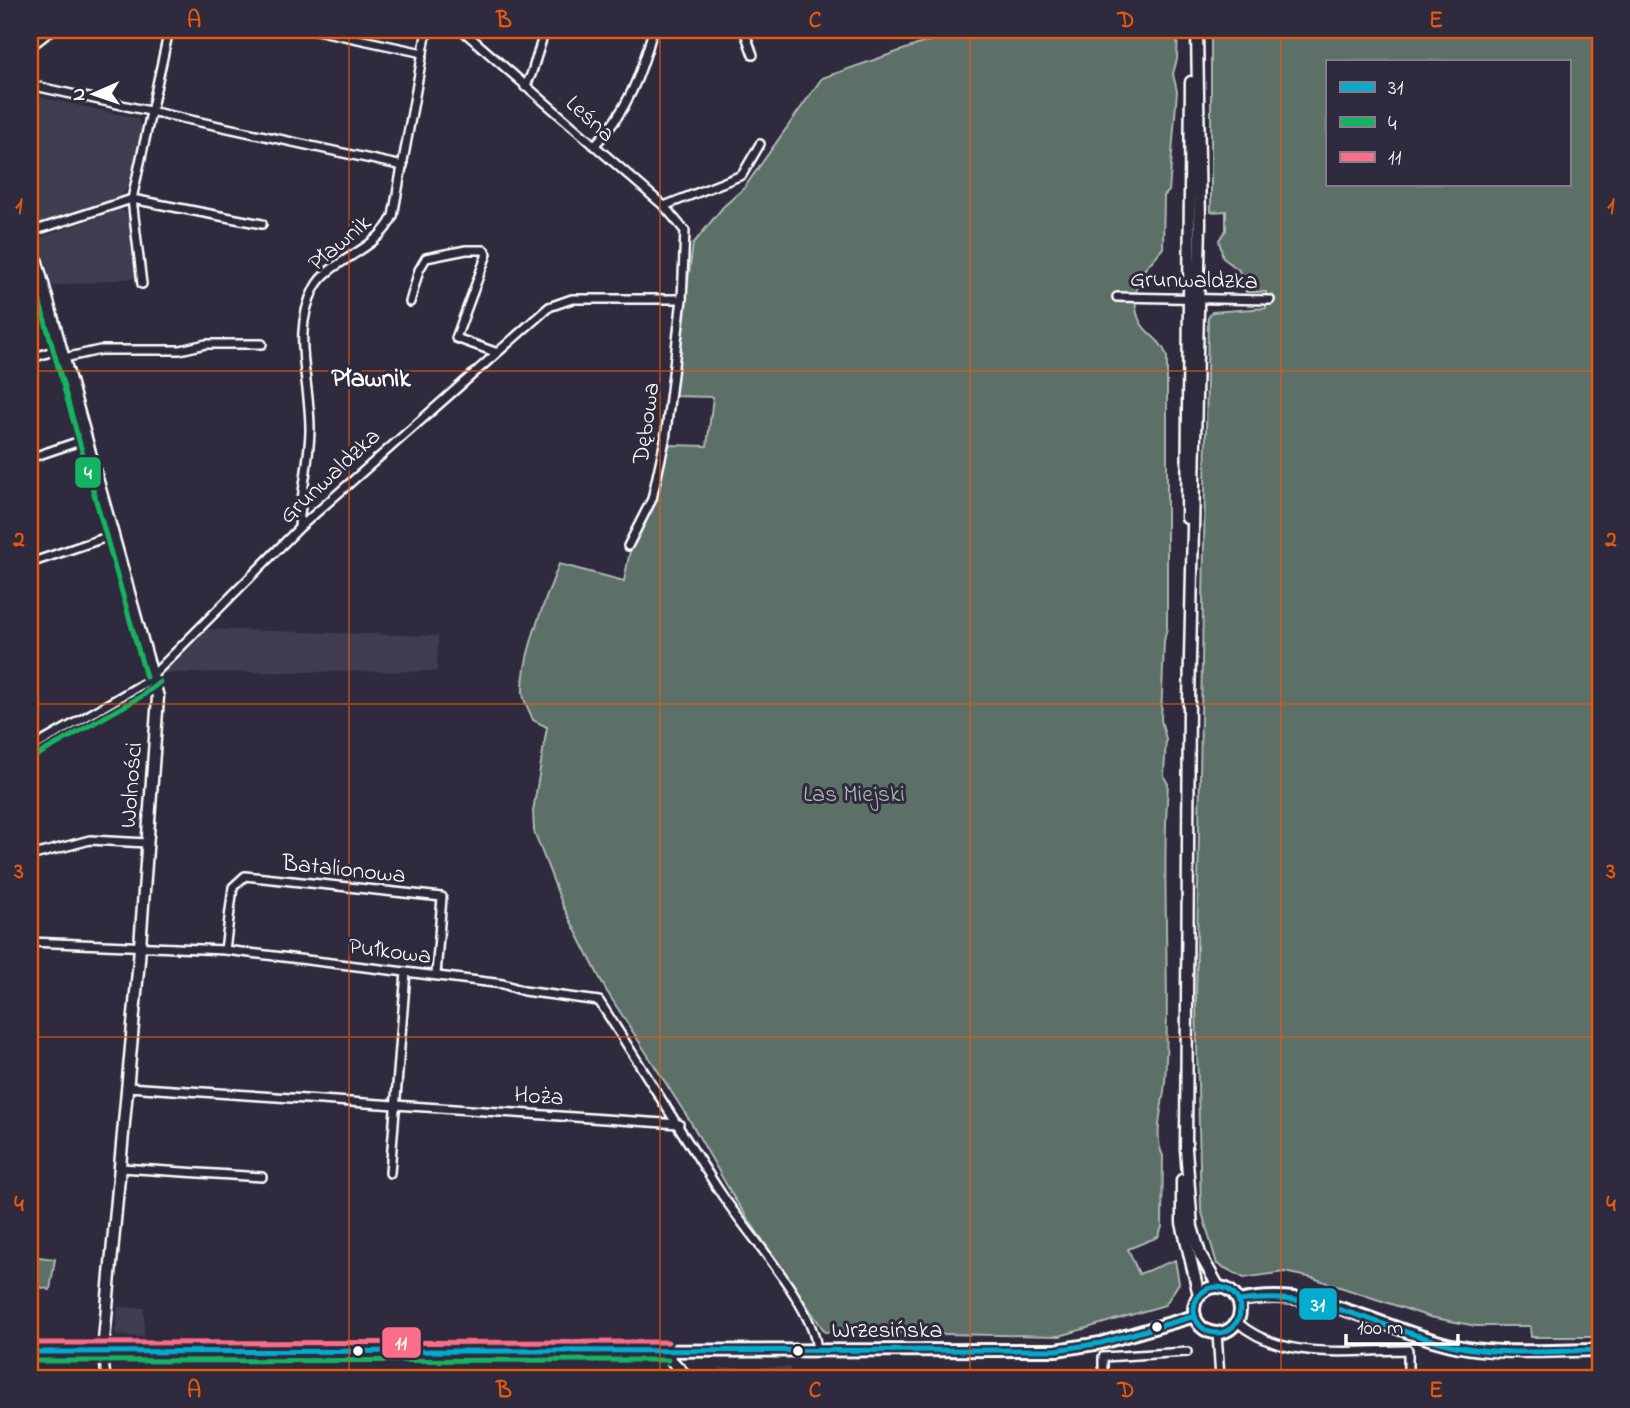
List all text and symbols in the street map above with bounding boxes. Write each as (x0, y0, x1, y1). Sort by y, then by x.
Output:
text: A (187, 5, 201, 38)
text: B (495, 5, 512, 38)
text: C (809, 5, 822, 38)
text: D (1117, 5, 1134, 38)
text: E (1429, 5, 1443, 38)
north arrow (60, 60, 130, 130)
legend (1326, 60, 1570, 186)
text: 31 (1388, 74, 1404, 104)
text: N (66, 87, 93, 101)
street label: Leśna (557, 88, 622, 152)
text: 4 (1388, 110, 1397, 140)
text: 11 (1388, 144, 1402, 174)
text: 1 (15, 191, 23, 224)
text: 1 (1607, 191, 1615, 224)
street label: Pławnik (301, 207, 380, 281)
street label: Grunwaldzka (1130, 263, 1258, 300)
district label: Pławnik (331, 361, 411, 399)
street label: Dębowa (624, 380, 671, 467)
street label: Grunwaldzka (272, 420, 389, 533)
line badge: 4 (74, 456, 102, 489)
text: 4 (84, 461, 92, 488)
text: 2 (12, 524, 25, 557)
text: 2 (1604, 524, 1617, 557)
street label: Wolności (112, 741, 153, 829)
park label: Las Miejski (803, 778, 905, 813)
street label: Batalionowa (279, 846, 407, 894)
text: 3 (13, 856, 24, 889)
text: 3 (1605, 856, 1616, 889)
street label: Pułkowa (346, 930, 433, 975)
street label: Hoża (513, 1078, 565, 1117)
text: 4 (14, 1189, 24, 1222)
text: 4 (1606, 1189, 1616, 1222)
line badge: 31 (1298, 1287, 1338, 1321)
text: 31 (1310, 1293, 1325, 1320)
scale bar (1346, 1303, 1458, 1347)
street label: Wrzesińska (832, 1314, 942, 1349)
text: 100 m (1357, 1314, 1403, 1344)
unlabelled marker (1150, 1320, 1164, 1334)
line badge: 11 (381, 1326, 422, 1359)
text: 11 (395, 1331, 407, 1358)
unlabelled marker (351, 1344, 365, 1358)
unlabelled marker (791, 1344, 805, 1358)
text: A (187, 1375, 201, 1408)
text: B (495, 1375, 512, 1408)
text: C (809, 1375, 822, 1408)
text: D (1117, 1375, 1134, 1408)
text: E (1429, 1375, 1443, 1408)

